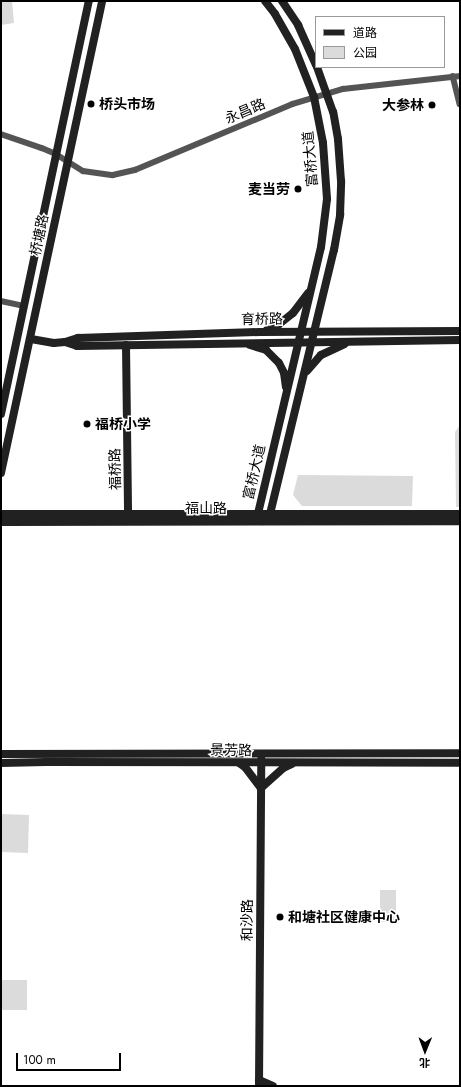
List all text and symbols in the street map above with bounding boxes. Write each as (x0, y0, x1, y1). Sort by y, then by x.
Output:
legend (315, 16, 445, 68)
text: 道路 (353, 24, 377, 42)
text: 公园 (353, 44, 377, 62)
street label: 永昌路 (222, 95, 268, 127)
place label: 桥头市场 (99, 96, 155, 112)
place label: 大参林 (382, 97, 424, 113)
marker: 桥头市场 (86, 99, 96, 109)
marker: 大参林 (427, 100, 437, 110)
street label: 富桥大道 (299, 130, 321, 188)
place label: 麦当劳 (248, 181, 290, 197)
marker: 麦当劳 (293, 184, 303, 194)
street label: 桥塘路 (26, 213, 52, 257)
street label: 育桥路 (241, 310, 283, 328)
place label: 福桥小学 (95, 416, 151, 432)
marker: 福桥小学 (82, 419, 92, 429)
street label: 富桥大道 (240, 443, 268, 501)
street label: 福桥路 (106, 448, 124, 490)
street label: 福山路 (185, 500, 227, 516)
street label: 景芳路 (210, 741, 252, 759)
street label: 和沙路 (239, 899, 255, 941)
place label: 和塘社区健康中心 (288, 909, 400, 925)
marker: 和塘社区健康中心 (275, 912, 285, 922)
north arrow (405, 1031, 445, 1071)
scale bar (18, 1045, 123, 1071)
text: 100 m (23, 1051, 56, 1069)
text: 北 (419, 1055, 430, 1071)

